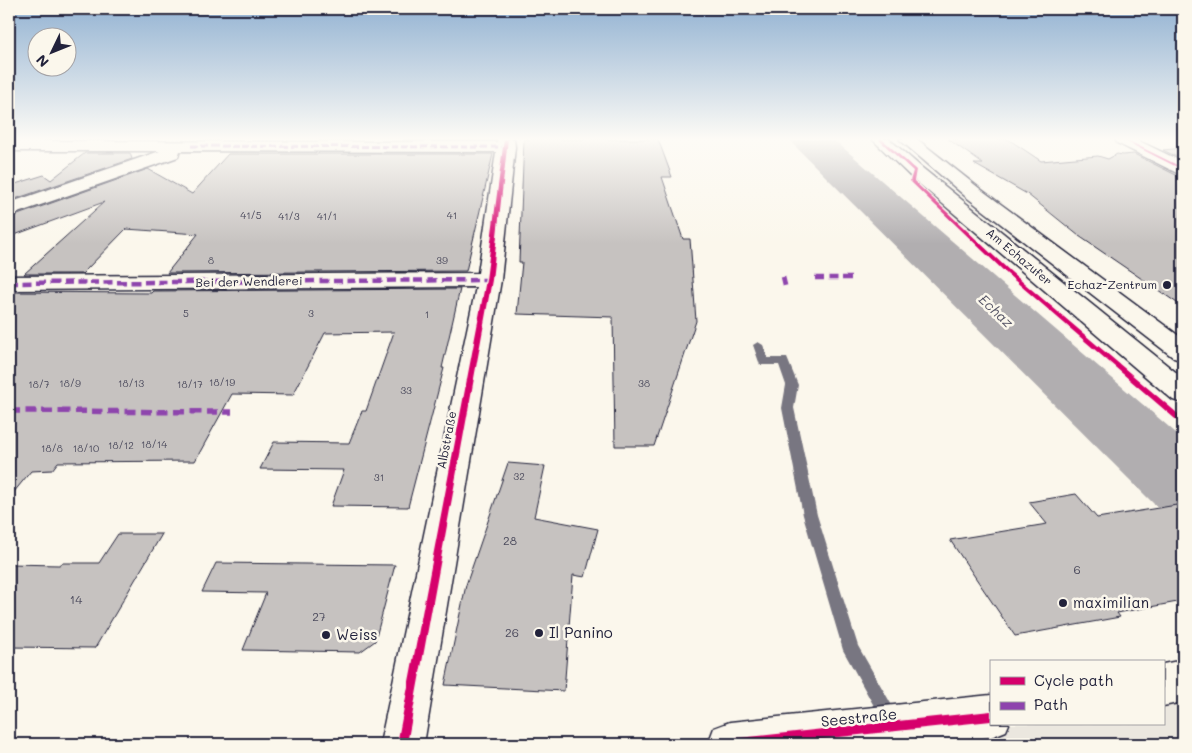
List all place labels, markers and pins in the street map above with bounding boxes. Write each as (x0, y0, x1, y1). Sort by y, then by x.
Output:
place label: Echaz-Zentrum (1068, 276, 1157, 292)
marker: Echaz-Zentrum (1161, 279, 1173, 291)
place label: maximilian (1073, 592, 1149, 612)
marker: maximilian (1057, 597, 1069, 609)
place label: Il Panino (549, 622, 613, 642)
place label: Weiss (336, 624, 378, 644)
marker: Il Panino (533, 627, 545, 639)
marker: Weiss (320, 629, 332, 641)

